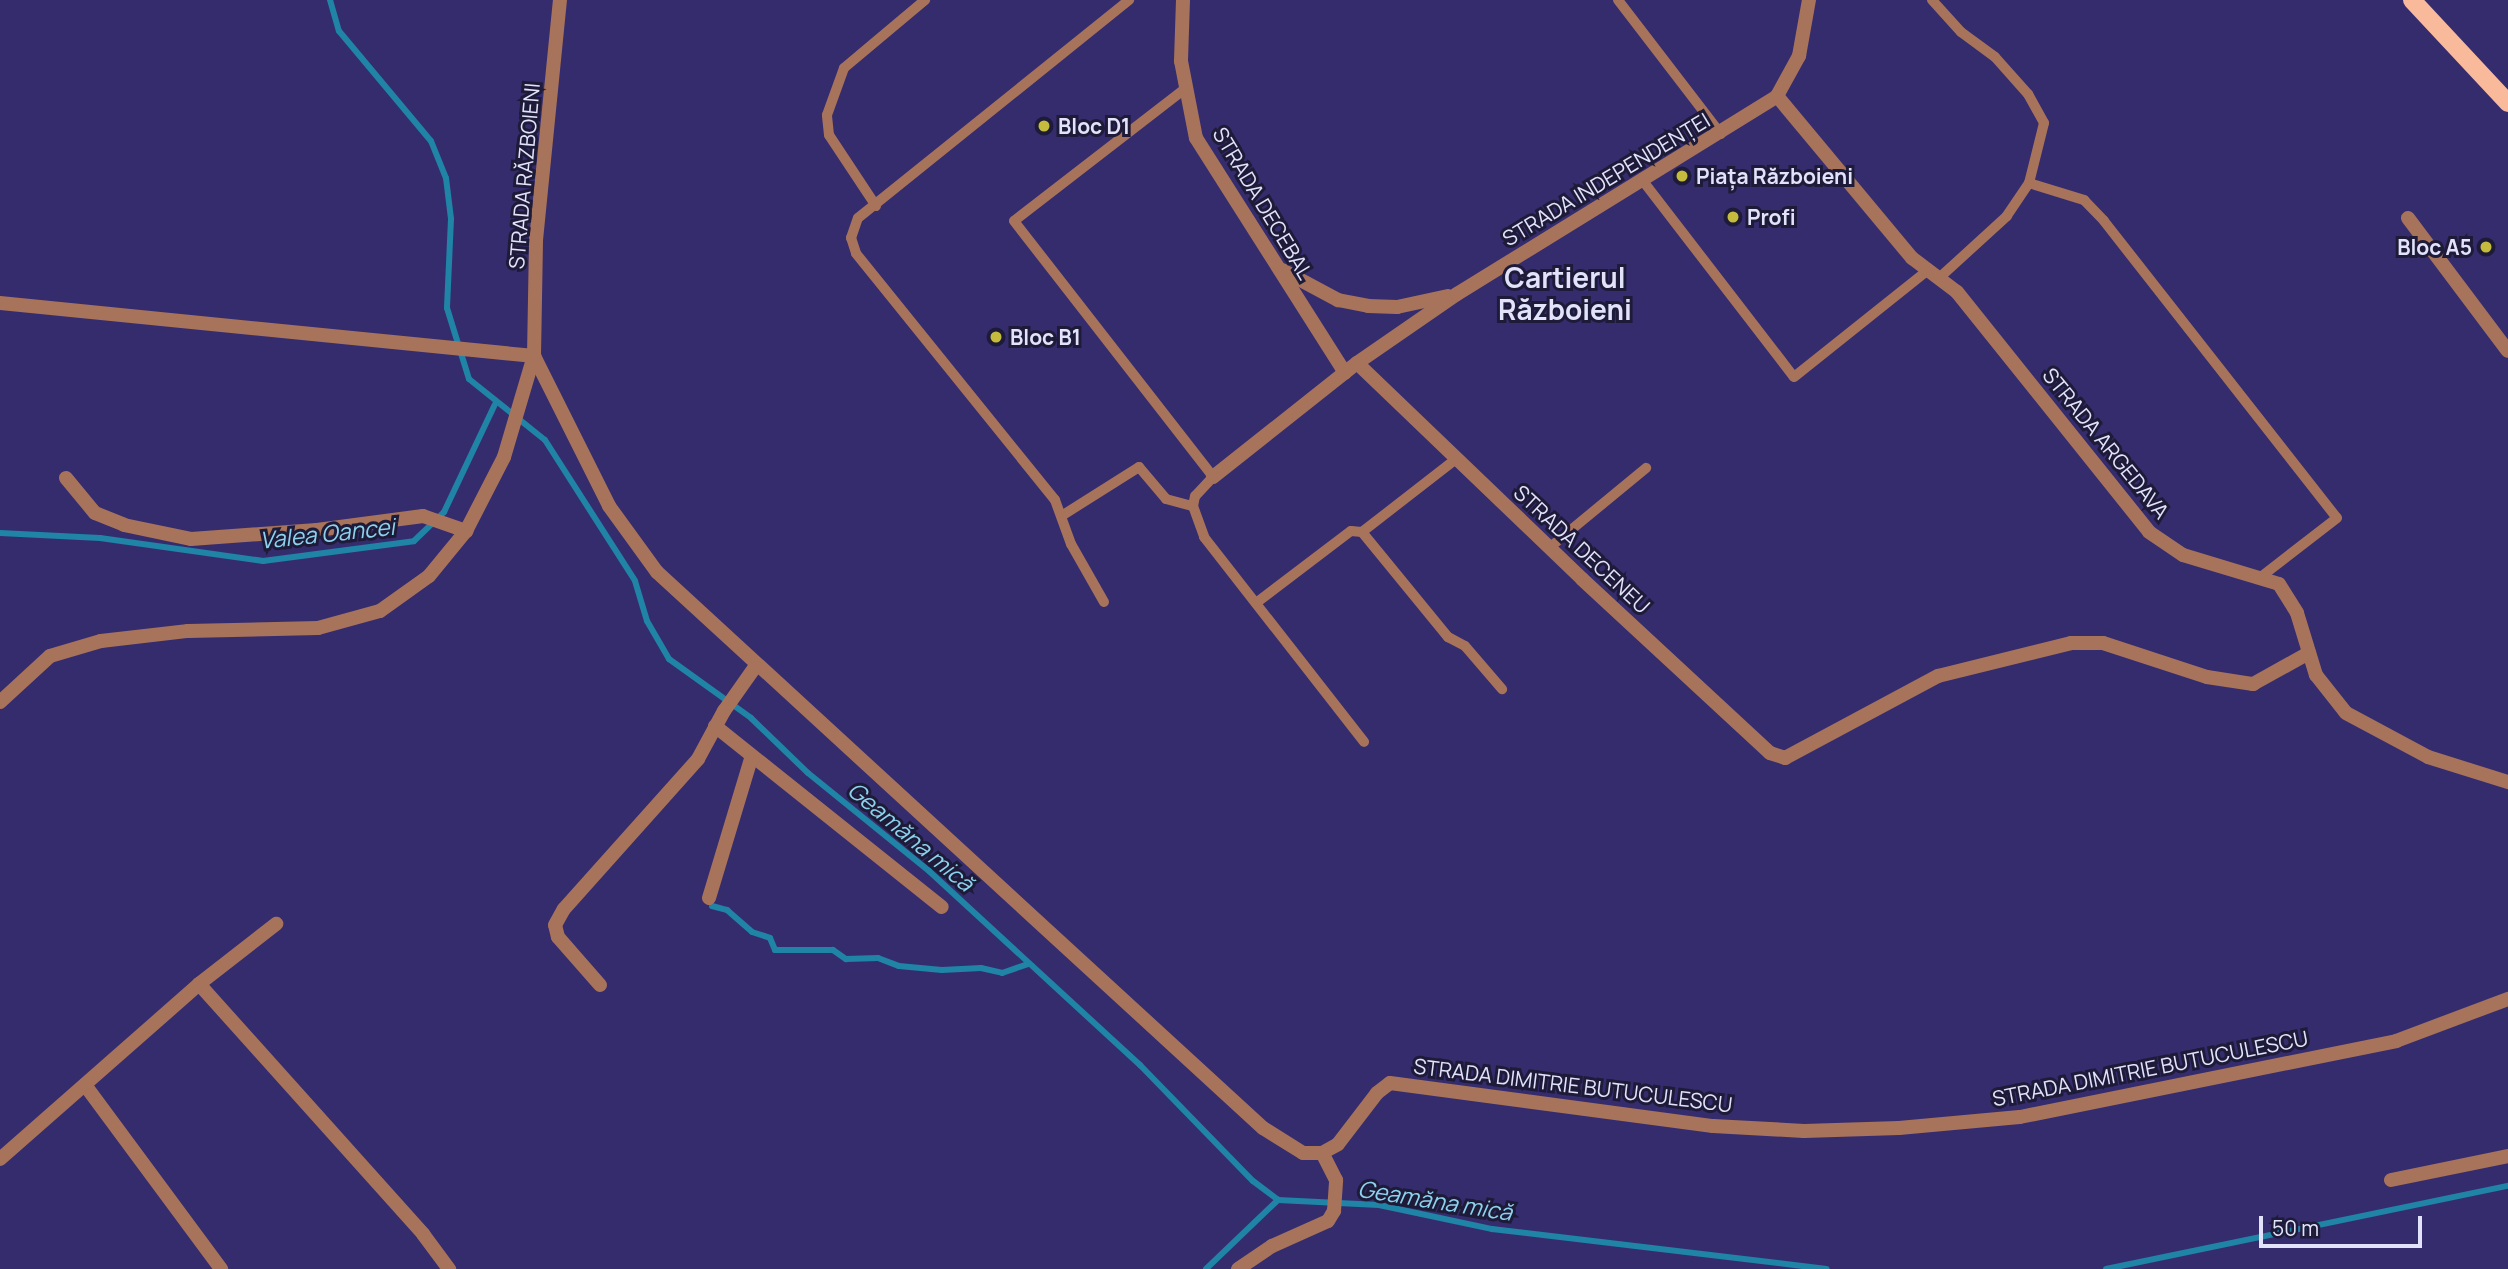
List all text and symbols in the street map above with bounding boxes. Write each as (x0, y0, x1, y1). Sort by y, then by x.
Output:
street label: STRADA RĂZBOIENI (503, 82, 545, 270)
street label: STRADA INDEPENDENȚEI (1498, 107, 1714, 251)
place label: Bloc D1 (1058, 113, 1130, 139)
marker: Bloc D1 (1036, 118, 1052, 134)
street label: STRADA DECEBAL (1208, 123, 1318, 283)
place label: Piața Războieni (1696, 163, 1853, 189)
marker: Piața Războieni (1674, 168, 1690, 184)
place label: Profi (1747, 204, 1796, 230)
marker: Profi (1725, 209, 1741, 225)
place label: Bloc A5 (2397, 234, 2472, 260)
marker: Bloc A5 (2478, 239, 2494, 255)
district label: Cartierul Războieni (1498, 260, 1632, 326)
place label: Bloc B1 (1010, 324, 1081, 350)
marker: Bloc B1 (988, 329, 1004, 345)
street label: STRADA ARGEDAVA (2038, 363, 2174, 523)
street label: STRADA DECENEU (1509, 479, 1655, 619)
water label: Valea Oancei (258, 512, 396, 554)
water label: Geamăna mică (842, 775, 980, 897)
street label: STRADA DIMITRIE BUTUCULESCU (1990, 1025, 2310, 1111)
street label: STRADA DIMITRIE BUTUCULESCU (1412, 1053, 1734, 1117)
water label: Geamăna mică (1356, 1174, 1514, 1226)
scale bar (2263, 1202, 2426, 1246)
text: 50 m (2272, 1214, 2319, 1242)

